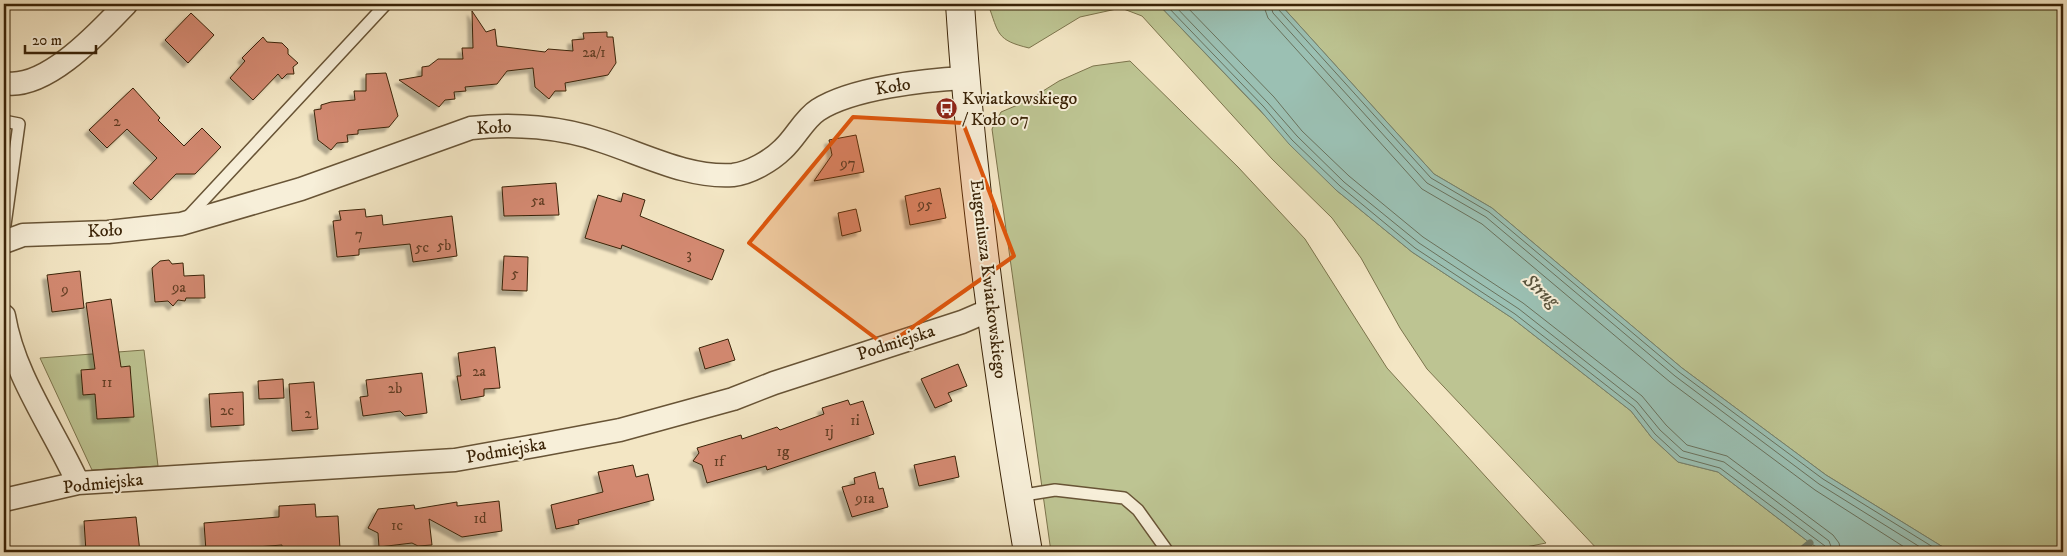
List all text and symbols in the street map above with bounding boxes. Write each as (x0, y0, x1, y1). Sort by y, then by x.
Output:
scale bar (25, 22, 96, 54)
text: 20 m (32, 31, 62, 50)
house number: 2a/1 (582, 43, 606, 62)
street label: Koło (874, 73, 912, 101)
place label: Kwiatkowskiego / Koło 07 (962, 88, 1077, 131)
bus stop icon: Kwiatkowskiego / Koło 07 (934, 97, 958, 121)
house number: 2 (113, 112, 121, 131)
street label: Koło (476, 116, 512, 140)
house number: 97 (839, 154, 856, 173)
street label: Eugeniusza Kwiatkowskiego (965, 178, 1011, 380)
house number: 5a (531, 191, 546, 210)
house number: 95 (917, 195, 933, 214)
street label: Koło (87, 219, 123, 243)
house number: 7 (355, 225, 363, 244)
house number: 5b (437, 236, 451, 255)
house number: 5c (415, 238, 429, 257)
house number: 3 (686, 245, 692, 264)
house number: 5 (511, 264, 519, 283)
water label: Strug (1517, 268, 1565, 314)
house number: 9a (171, 278, 187, 297)
house number: 9 (60, 280, 69, 299)
street label: Podmiejska (854, 320, 938, 366)
house number: 2a (472, 362, 486, 381)
house number: 11 (101, 373, 113, 392)
house number: 2b (388, 379, 402, 398)
house number: 2c (220, 401, 234, 420)
house number: 2 (304, 404, 312, 423)
house number: 1i (850, 411, 860, 430)
house number: 1j (824, 422, 834, 441)
street label: Podmiejska (465, 433, 548, 469)
house number: 1g (777, 442, 790, 461)
house number: 1f (714, 452, 726, 471)
street label: Podmiejska (62, 469, 144, 499)
house number: 91a (854, 489, 875, 508)
house number: 1d (474, 509, 487, 528)
house number: 1c (391, 516, 404, 535)

